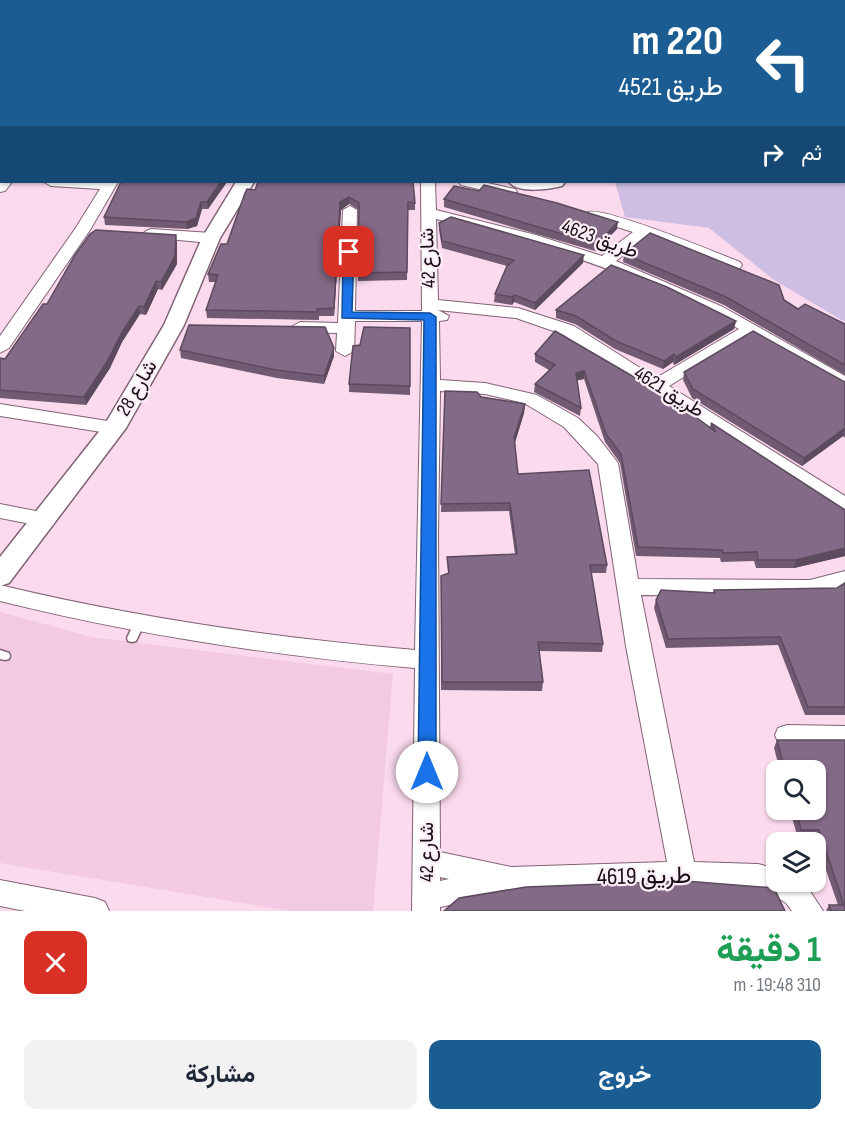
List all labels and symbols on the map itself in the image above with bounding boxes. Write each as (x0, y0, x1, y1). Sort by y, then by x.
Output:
street label: طريق 4623 (559, 214, 641, 264)
pin (323, 226, 374, 277)
street label: شارع 42 (415, 228, 442, 288)
street label: شارع 28 (112, 356, 163, 421)
street label: طريق 4621 (629, 361, 709, 423)
position arrow (395, 740, 459, 804)
street label: شارع 42 (415, 822, 440, 882)
street label: طريق 4619 (597, 861, 691, 891)

